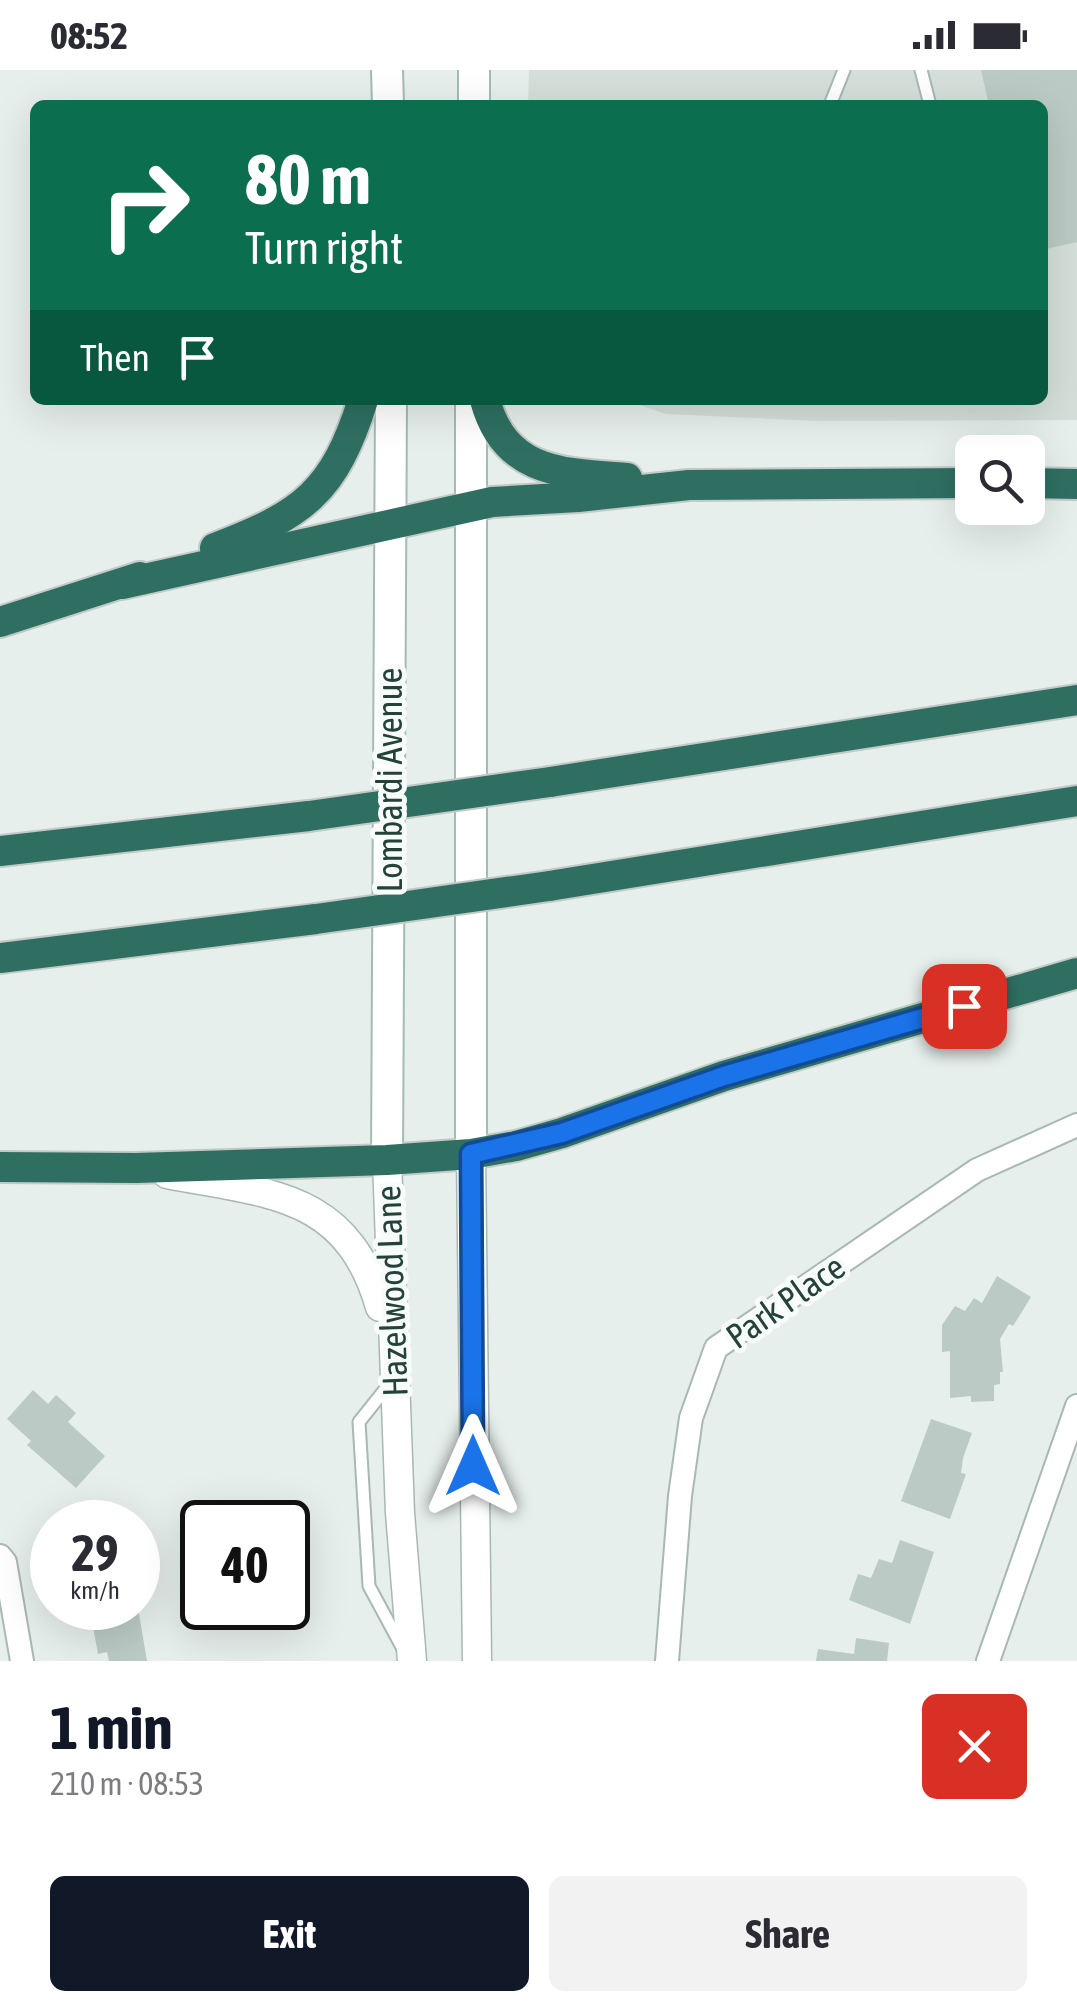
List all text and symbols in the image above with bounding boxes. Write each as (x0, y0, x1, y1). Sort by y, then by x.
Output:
text: 08:52 (50, 14, 128, 57)
text: 80 m (245, 139, 371, 219)
icon: right (80, 140, 210, 270)
text: Turn right (245, 222, 403, 274)
icon: arrive (170, 330, 225, 385)
text: Then (80, 336, 150, 379)
map controls (955, 435, 1045, 525)
button: search (955, 435, 1045, 525)
street label: Lombardi Avenue (369, 668, 409, 892)
pin (922, 964, 1007, 1049)
icon: arrive (937, 979, 992, 1034)
street label: Hazelwood Lane (367, 1185, 415, 1397)
street label: Park Place (718, 1246, 852, 1356)
position arrow (421, 1414, 525, 1518)
speed limit sign: 40 (180, 1500, 310, 1630)
text: 29 (71, 1524, 118, 1582)
text: km/h (70, 1576, 120, 1604)
text: 1 min (50, 1693, 173, 1762)
button: close (922, 1694, 1027, 1799)
text: 210 m · 08:53 (50, 1765, 204, 1802)
button: Exit (50, 1876, 529, 1991)
button: Share (549, 1876, 1027, 1991)

